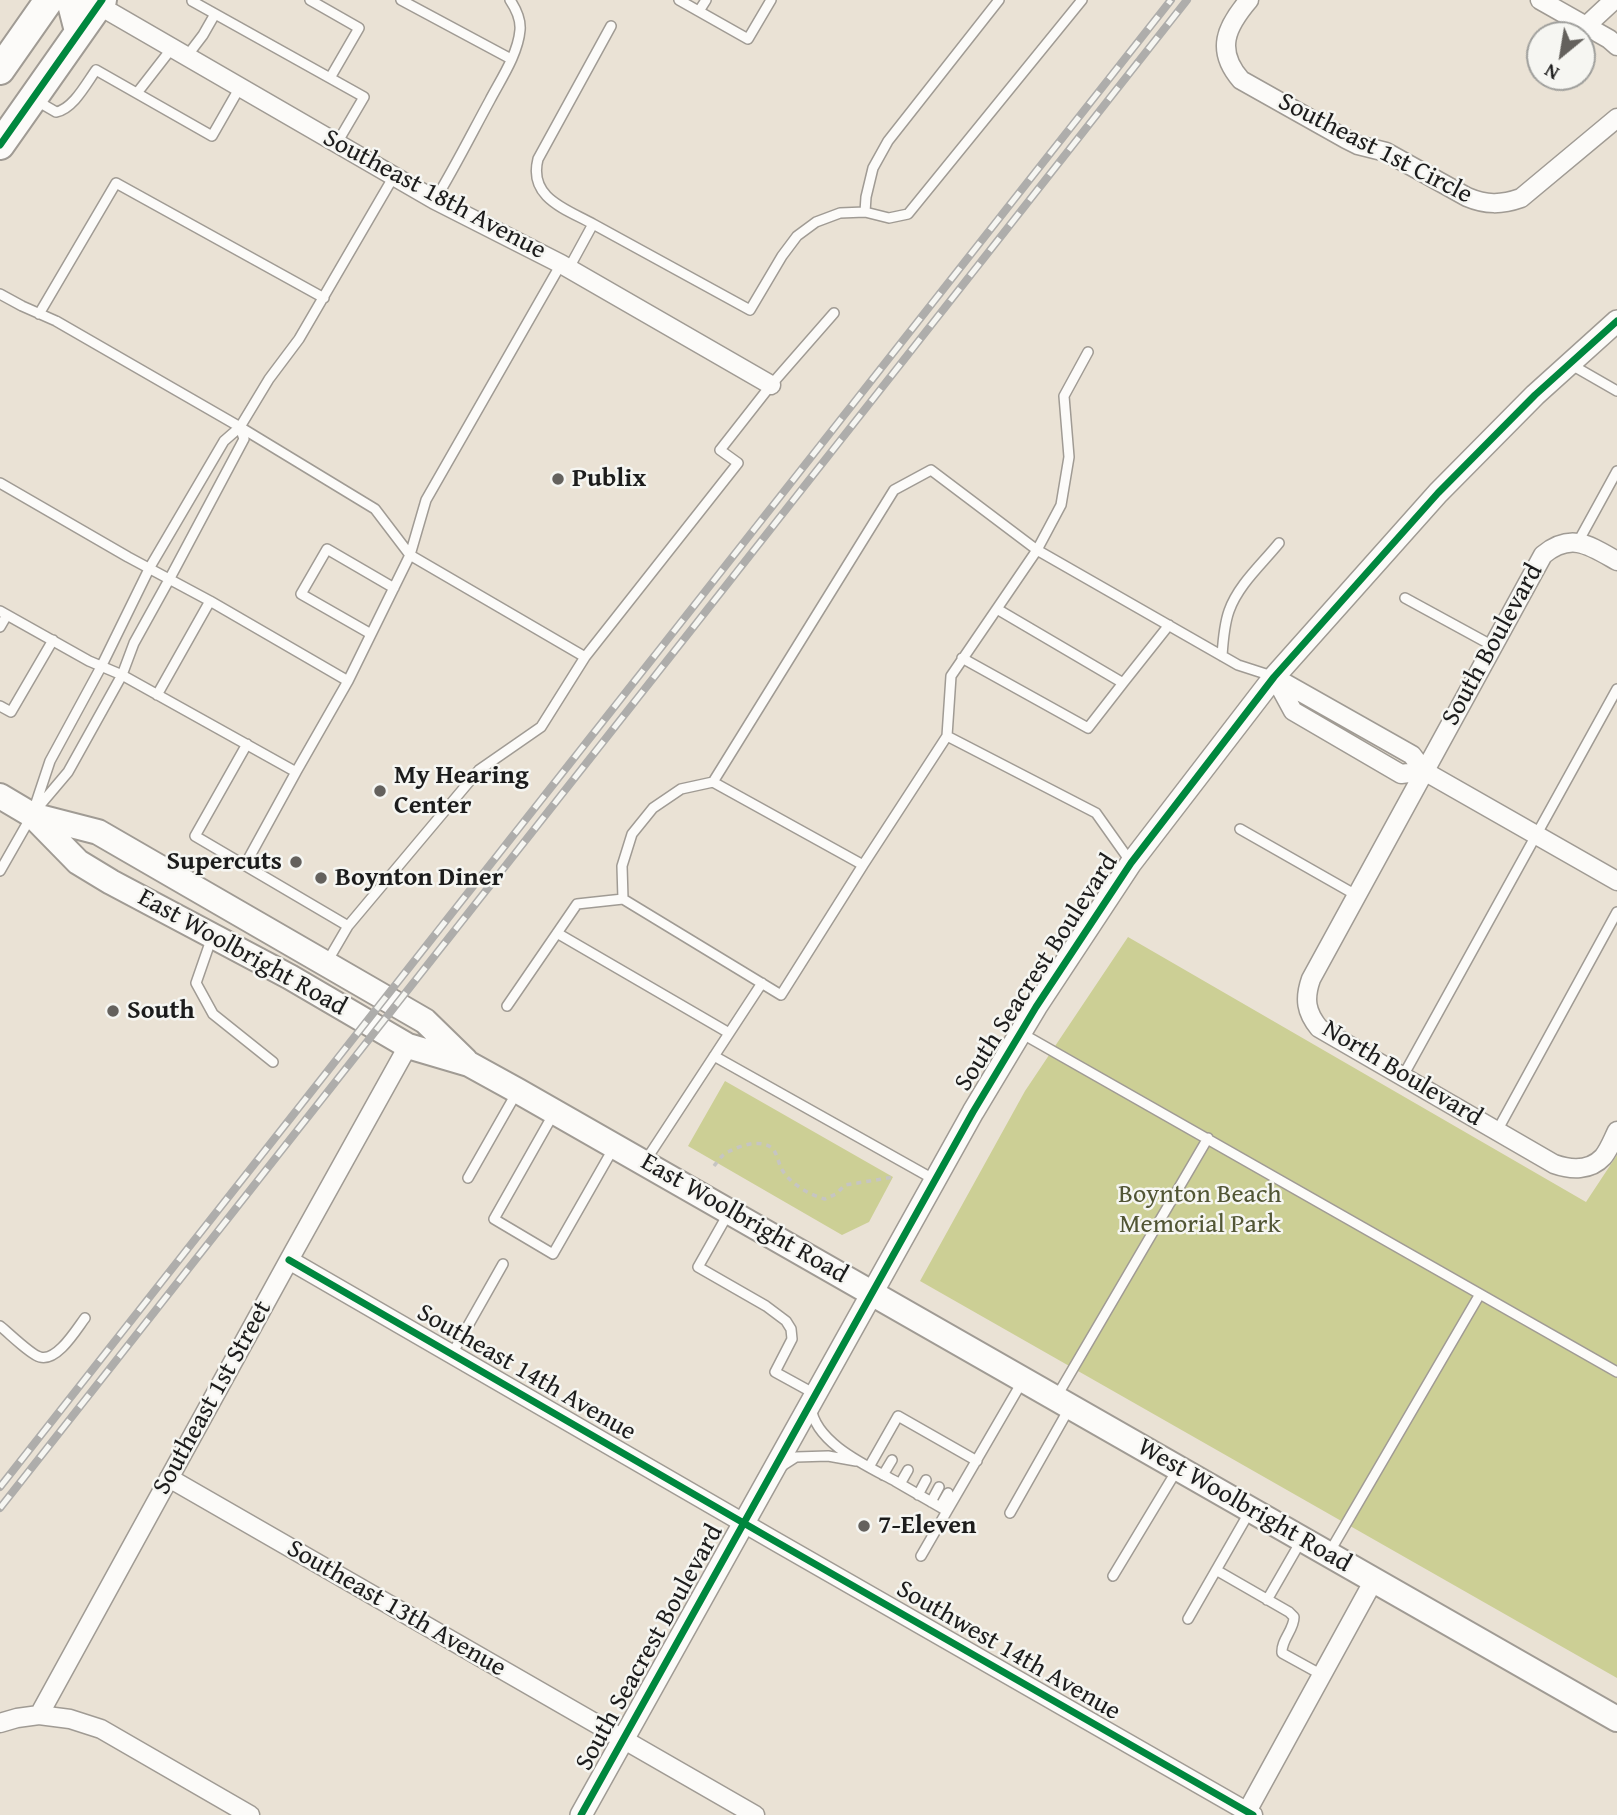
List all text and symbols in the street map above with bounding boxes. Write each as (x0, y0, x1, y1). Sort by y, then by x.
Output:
north arrow (1526, 21, 1596, 91)
text: N (1539, 57, 1564, 88)
street label: Southeast 1st Circle (1273, 87, 1477, 211)
street label: Southeast 18th Avenue (317, 123, 551, 267)
place label: Publix (572, 463, 646, 495)
marker: Publix (550, 471, 566, 487)
street label: South Boulevard (1436, 559, 1550, 731)
place label: My Hearing Center (394, 760, 529, 822)
marker: My Hearing Center (372, 783, 388, 799)
place label: Supercuts (166, 846, 282, 878)
street label: South Seacrest Boulevard (949, 849, 1125, 1097)
marker: Supercuts (288, 854, 304, 870)
place label: Boynton Diner (335, 862, 503, 894)
marker: Boynton Diner (313, 870, 329, 886)
street label: East Woolbright Road (132, 883, 352, 1023)
place label: South (127, 995, 195, 1027)
marker: South (105, 1003, 121, 1019)
street label: North Boulevard (1316, 1014, 1488, 1134)
street label: East Woolbright Road (635, 1147, 853, 1291)
park label: Boynton Beach Memorial Park (1118, 1179, 1282, 1240)
street label: Southeast 1st Street (147, 1296, 279, 1500)
street label: Southeast 14th Avenue (411, 1298, 641, 1448)
street label: West Woolbright Road (1132, 1432, 1356, 1580)
place label: 7-Eleven (878, 1510, 976, 1542)
marker: 7-Eleven (856, 1518, 872, 1534)
street label: South Seacrest Boulevard (569, 1519, 731, 1777)
street label: Southeast 13th Avenue (281, 1534, 511, 1684)
street label: Southwest 14th Avenue (890, 1574, 1126, 1728)

